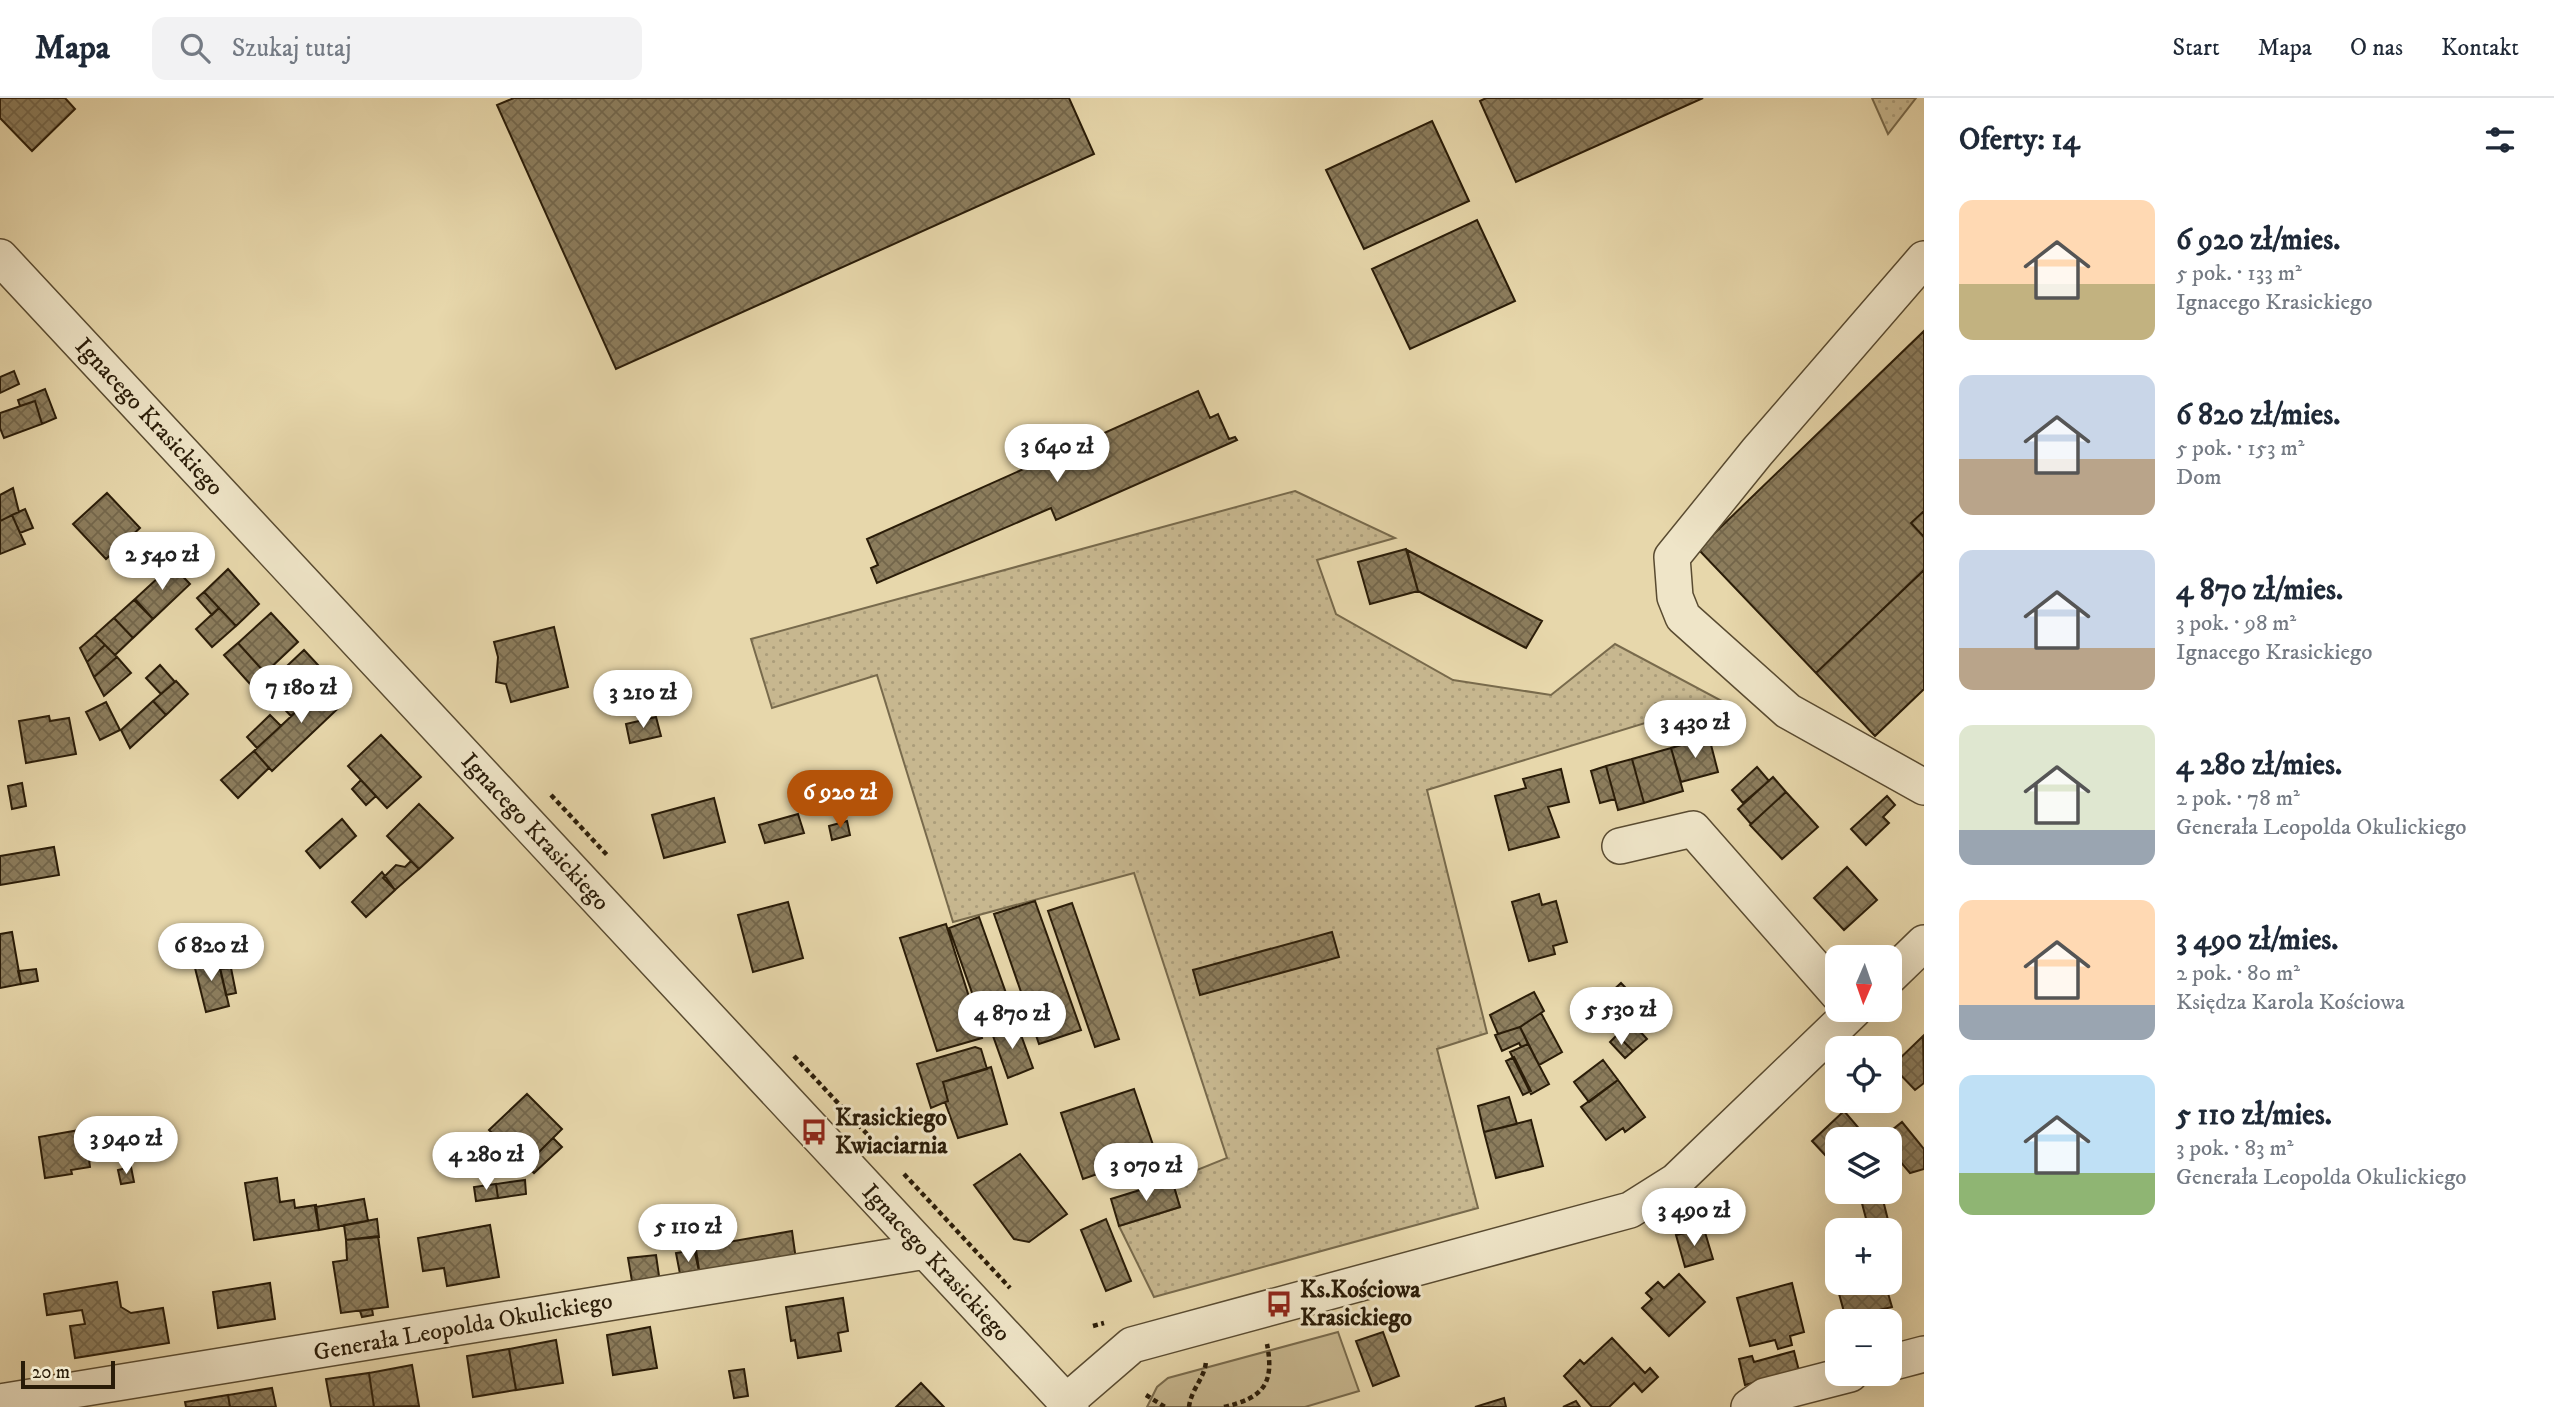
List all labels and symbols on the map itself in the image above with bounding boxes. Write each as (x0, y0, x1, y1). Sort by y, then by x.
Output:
street label: Ignacego Krasickiego (68, 332, 230, 502)
pin: 3 640 zł (985, 424, 1129, 484)
pin: 2 540 zł (90, 532, 234, 592)
pin: 7 180 zł (229, 666, 373, 725)
pin: 3 210 zł (571, 670, 715, 730)
pin: 3 430 zł (1623, 700, 1767, 760)
street label: Ignacego Krasickiego (454, 747, 616, 917)
pin: 6 920 zł (768, 770, 912, 830)
pin: 6 820 zł (139, 924, 283, 983)
north arrow (1825, 945, 1902, 1022)
pin: 5 530 zł (1549, 988, 1693, 1047)
pin: 4 870 zł (940, 992, 1084, 1051)
place label: Krasickiego Kwiaciarnia (835, 1103, 948, 1161)
pin: 3 940 zł (54, 1116, 198, 1176)
bus stop icon: Krasickiego Kwiaciarnia (799, 1117, 829, 1147)
pin: 4 280 zł (414, 1132, 558, 1192)
pin: 3 070 zł (1074, 1144, 1218, 1203)
street label: Ignacego Krasickiego (855, 1178, 1017, 1348)
pin: 3 490 zł (1622, 1188, 1766, 1248)
pin: 5 110 zł (616, 1204, 760, 1264)
place label: Ks.Kościowa Krasickiego (1300, 1275, 1421, 1333)
street label: Generała Leopolda Okulickiego (311, 1286, 615, 1368)
bus stop icon: Ks.Kościowa Krasickiego (1264, 1289, 1294, 1319)
scale bar (21, 1358, 116, 1390)

